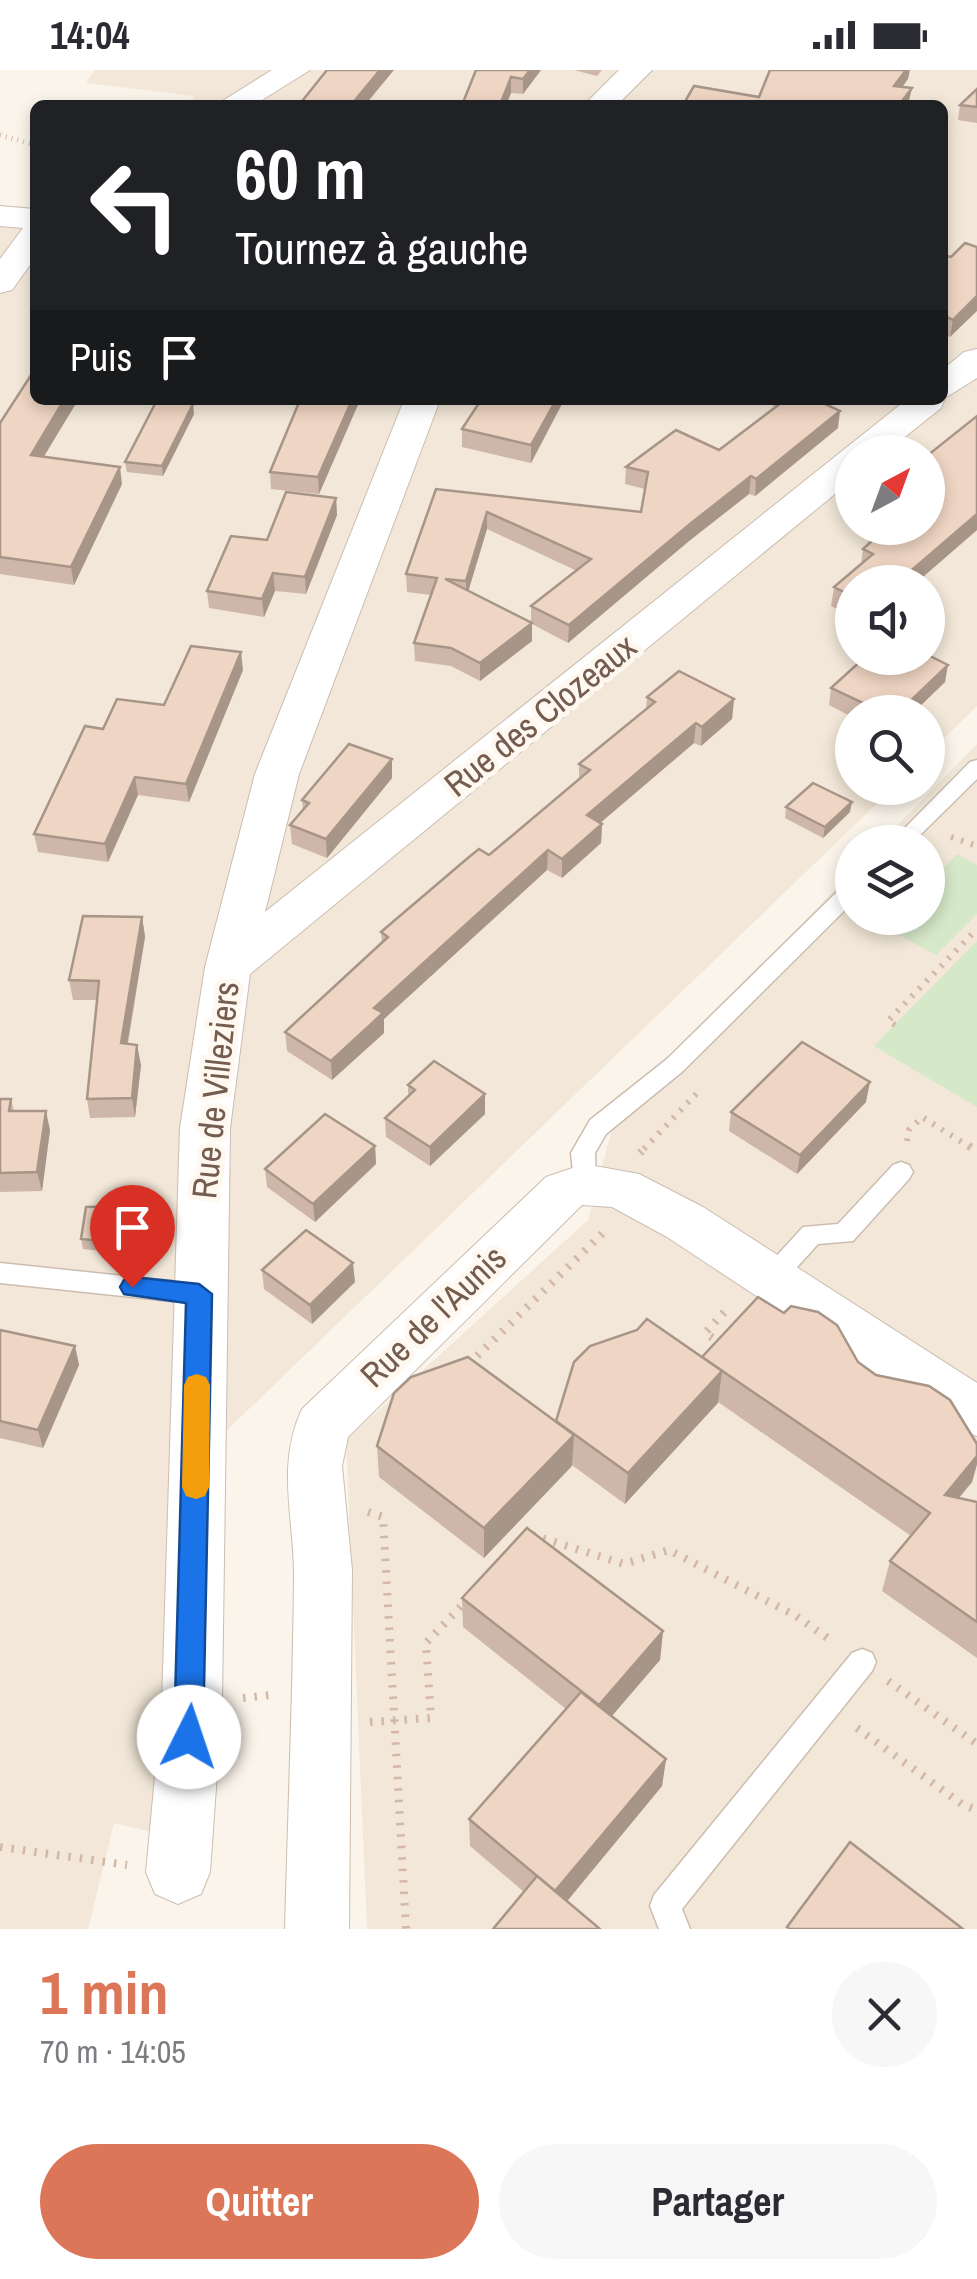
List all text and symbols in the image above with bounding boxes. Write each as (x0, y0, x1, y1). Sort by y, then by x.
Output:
text: 14:04 (50, 10, 130, 61)
text: 60 m (235, 127, 366, 221)
icon: left (70, 140, 200, 270)
text: Tournez à gauche (235, 217, 528, 278)
icon: arrive (152, 330, 207, 385)
text: Puis (70, 332, 132, 383)
north arrow (835, 435, 945, 545)
map controls (835, 435, 945, 935)
button: sound (835, 565, 945, 675)
street label: Rue des Clozeaux (434, 623, 646, 807)
button: search (835, 695, 945, 805)
button: layers (835, 825, 945, 935)
street label: Rue de Villeziers (180, 979, 250, 1201)
pin (90, 1185, 175, 1288)
icon: arrive (105, 1200, 160, 1255)
street label: Rue de l'Aunis (350, 1235, 516, 1397)
position arrow (137, 1685, 241, 1789)
text: 1 min (40, 1952, 169, 2033)
button: close (832, 1962, 937, 2067)
text: 70 m · 14:05 (40, 2030, 186, 2073)
button: Quitter (40, 2144, 479, 2259)
button: Partager (499, 2144, 937, 2259)

